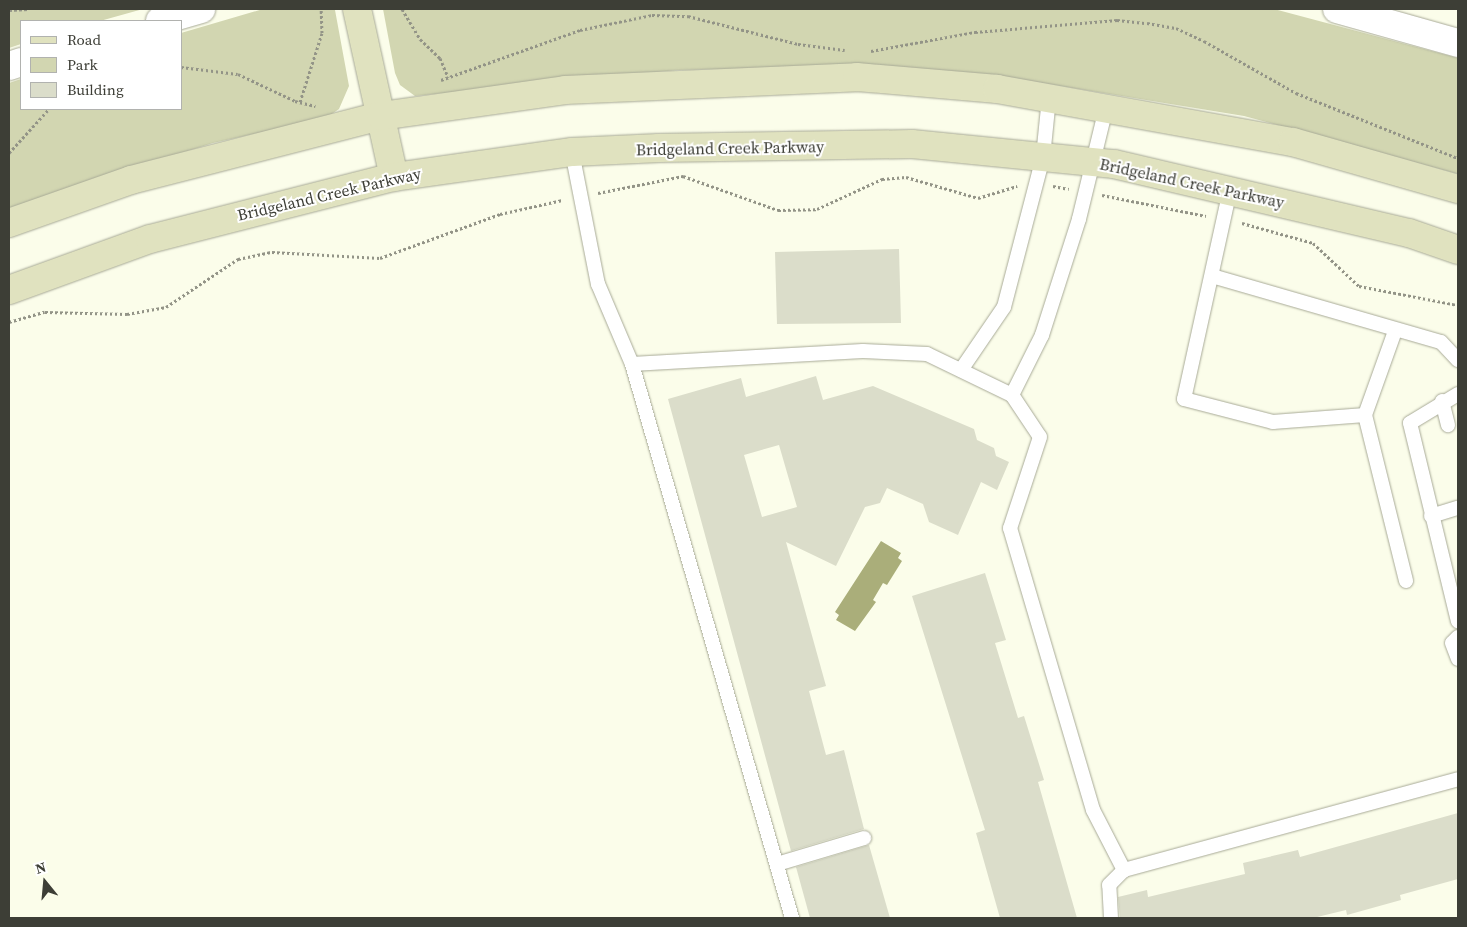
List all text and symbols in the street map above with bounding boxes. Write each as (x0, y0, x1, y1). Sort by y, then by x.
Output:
legend (20, 20, 182, 110)
text: Road (67, 29, 101, 50)
text: Park (67, 54, 98, 75)
text: Building (67, 79, 124, 100)
street label: Bridgeland Creek Parkway (636, 137, 824, 159)
street label: Bridgeland Creek Parkway (1098, 154, 1286, 212)
street label: Bridgeland Creek Parkway (235, 163, 423, 225)
north arrow (20, 857, 70, 907)
text: N (33, 857, 48, 879)

